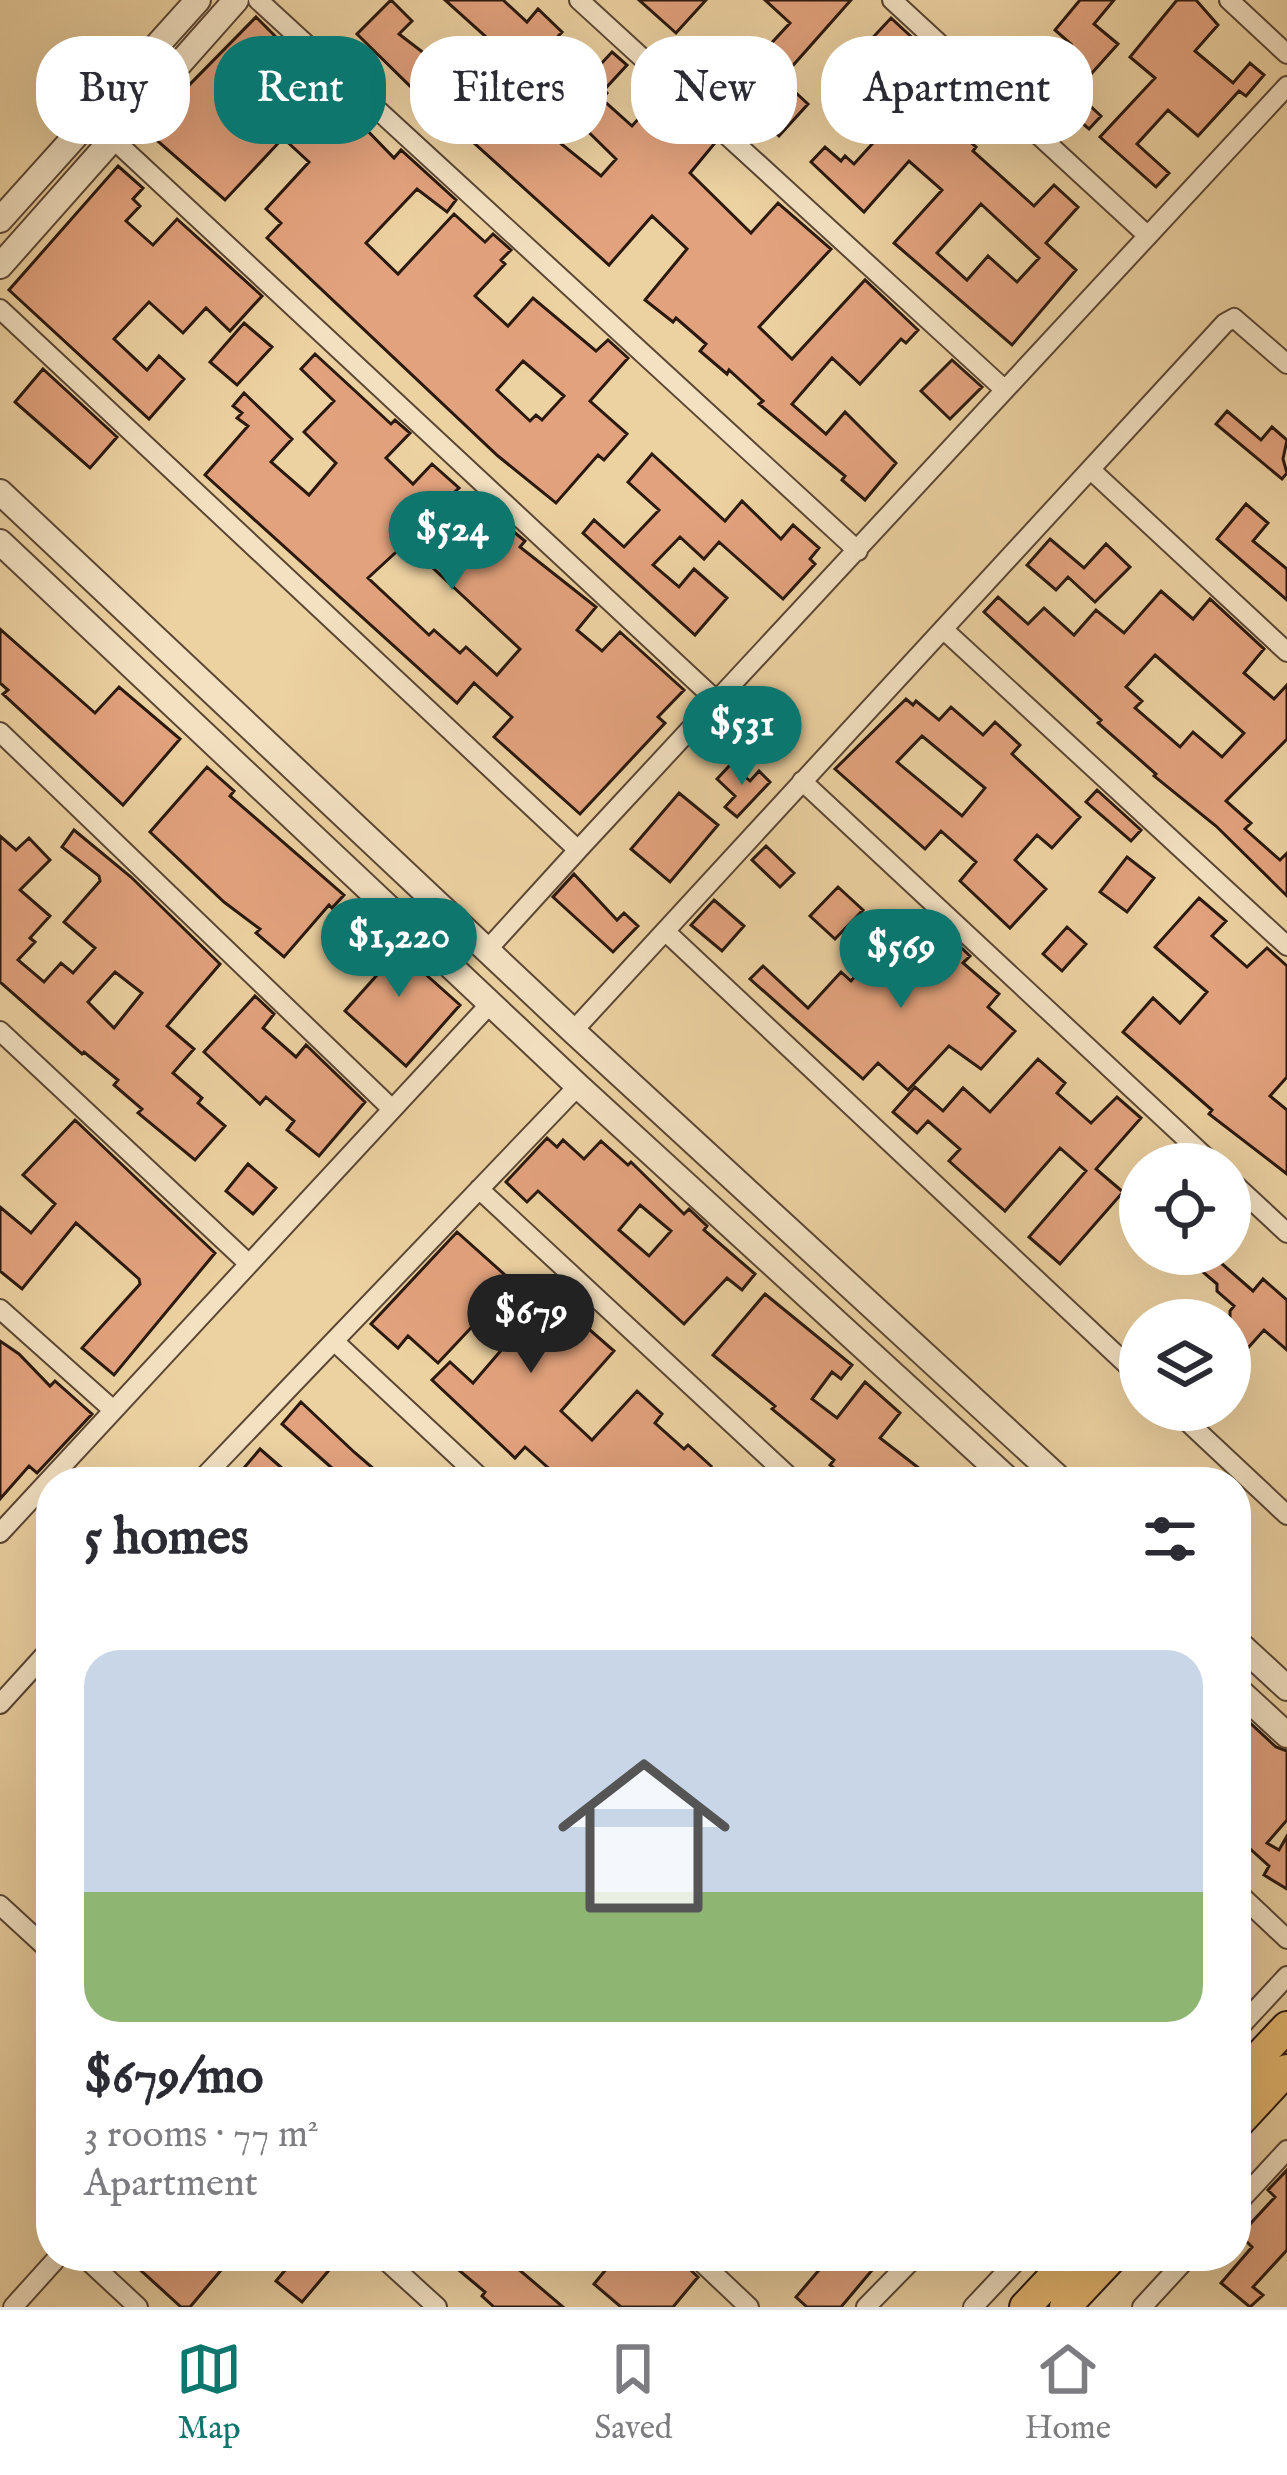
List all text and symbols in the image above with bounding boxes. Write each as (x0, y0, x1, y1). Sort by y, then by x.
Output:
chip: Buy (36, 36, 190, 144)
chip: Rent (214, 36, 386, 144)
chip: Filters (410, 36, 607, 144)
chip: New (631, 36, 797, 144)
chip: Apartment (821, 36, 1093, 144)
pin: $524 (381, 491, 523, 593)
text: $524 (415, 505, 489, 554)
pin: $531 (671, 686, 813, 788)
text: $531 (710, 700, 774, 749)
pin: $1,220 (301, 898, 497, 1000)
pin: $569 (830, 909, 972, 1011)
text: $1,220 (348, 912, 450, 961)
text: $569 (866, 923, 936, 972)
map controls (1119, 1143, 1251, 1431)
button: locate (1119, 1143, 1251, 1275)
pin: $679 (460, 1274, 602, 1376)
text: $679 (494, 1288, 568, 1337)
button: layers (1119, 1299, 1251, 1431)
icon: filters (1137, 1506, 1203, 1572)
text: 5 homes (84, 1507, 249, 1572)
icon: home (536, 1728, 752, 1944)
text: $679/mo (84, 2046, 263, 2111)
text: 3 rooms · 77 m² (84, 2111, 319, 2160)
text: Apartment (84, 2160, 258, 2209)
tab: Map (176, 2336, 242, 2450)
tab: Saved (594, 2336, 672, 2450)
tab: Home (1025, 2336, 1111, 2450)

